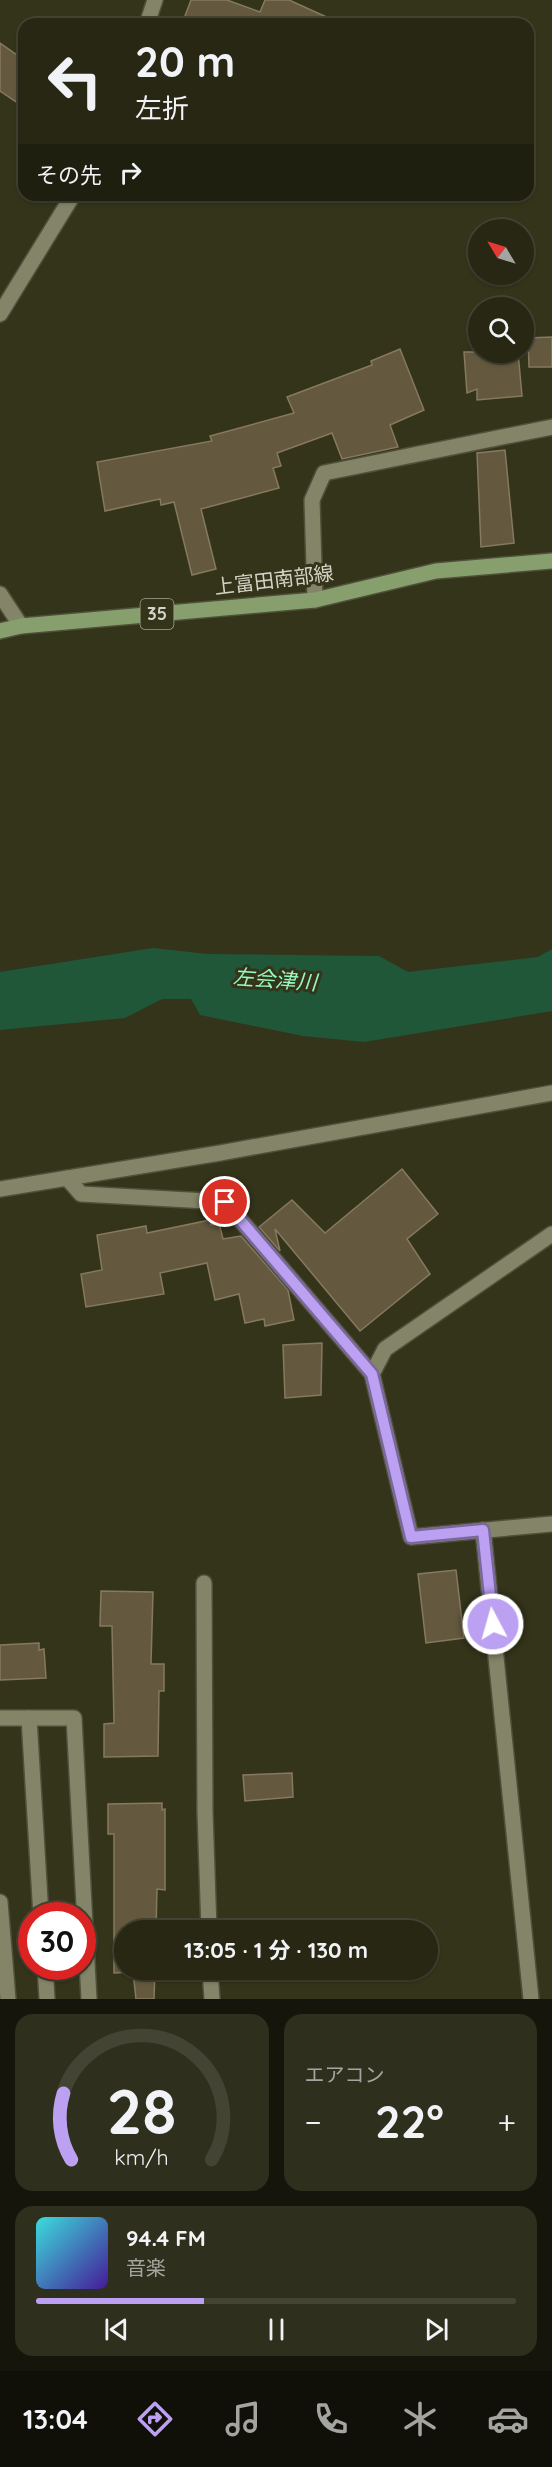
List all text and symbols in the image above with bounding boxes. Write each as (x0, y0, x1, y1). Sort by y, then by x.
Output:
text: 20 m (135, 35, 235, 88)
icon: left (36, 42, 114, 120)
text: 左折 (135, 91, 189, 125)
icon: right (114, 156, 147, 189)
text: その先 (36, 161, 102, 189)
north arrow (468, 219, 534, 285)
map controls (468, 219, 534, 363)
button: search (468, 297, 534, 363)
street label: 上富田南部線 (213, 560, 335, 599)
road number: 35 (140, 599, 174, 629)
water label: 左会津川 (232, 963, 320, 995)
pin (199, 1176, 250, 1227)
icon: arrive (208, 1185, 241, 1218)
position arrow (461, 1592, 525, 1656)
speed limit sign: 30 (18, 1902, 96, 1980)
text: 13:05 · 1 分 · 130 m (184, 1936, 368, 1964)
text: エアコン (305, 2062, 385, 2087)
text: 28 (107, 2072, 177, 2150)
text: 22° (375, 2093, 444, 2149)
text: − (305, 2101, 322, 2142)
text: + (497, 2101, 516, 2142)
text: km/h (115, 2144, 169, 2170)
text: 94.4 FM (126, 2224, 206, 2252)
text: 音楽 (126, 2255, 166, 2280)
icon: previous (100, 2313, 133, 2346)
icon: pause (260, 2313, 293, 2346)
icon: next (420, 2313, 453, 2346)
icon: directions (134, 2398, 176, 2440)
icon: music (222, 2398, 264, 2440)
icon: phone (310, 2398, 352, 2440)
icon: climate (399, 2398, 441, 2440)
icon: car (487, 2398, 529, 2440)
text: 13:04 (23, 2402, 88, 2436)

